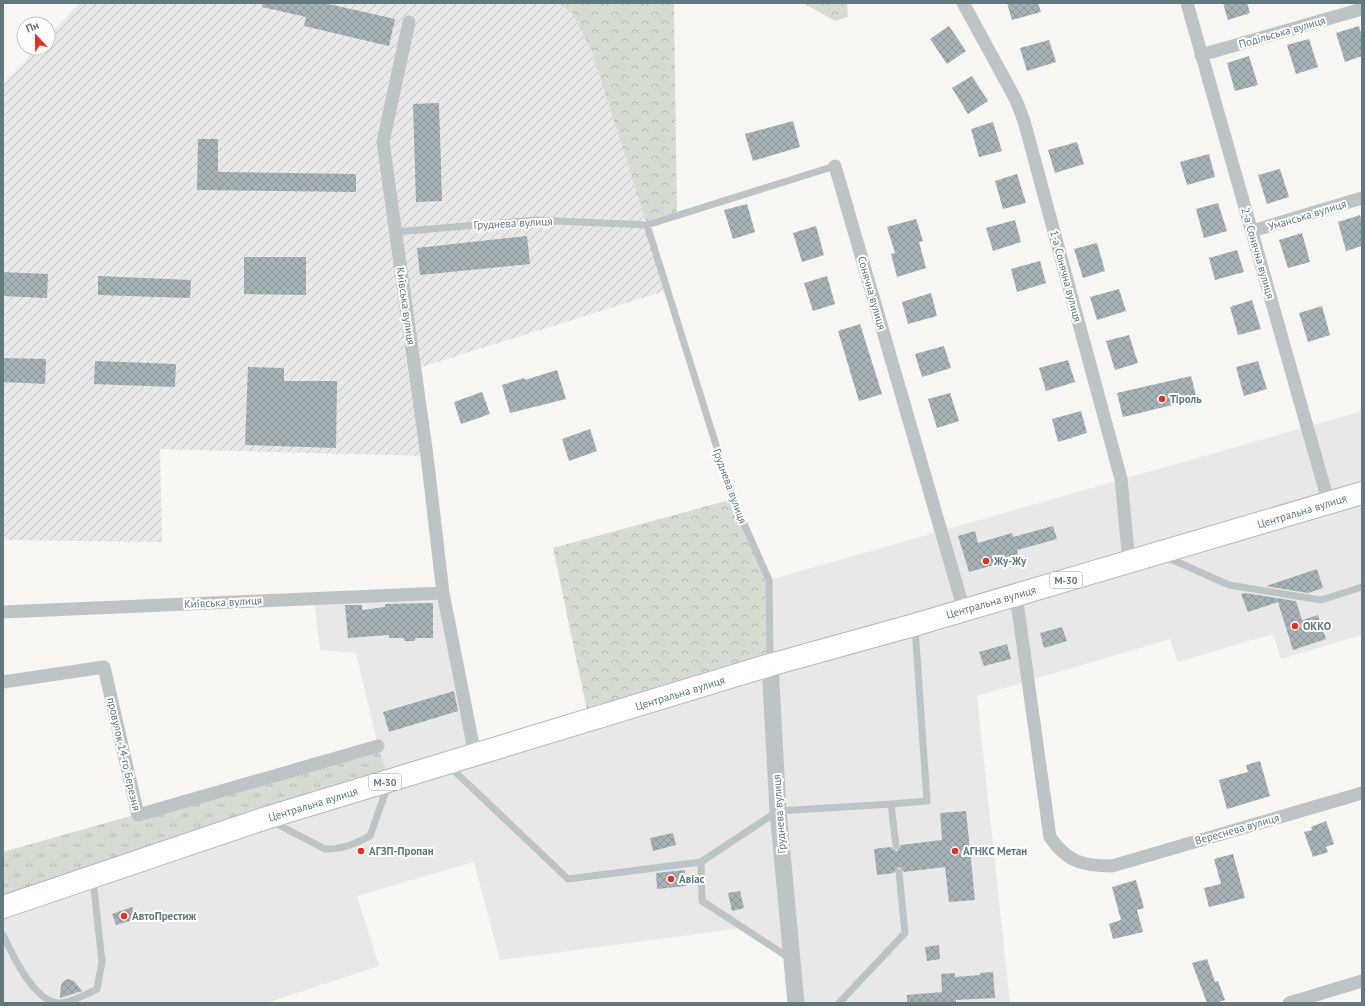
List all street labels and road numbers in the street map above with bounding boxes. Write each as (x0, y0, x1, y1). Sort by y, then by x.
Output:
street label: Подільська вулиця (1237, 13, 1327, 51)
street label: Уманська вулиця (1266, 196, 1348, 234)
street label: 2-а Сонячна вулиця (1238, 206, 1278, 300)
street label: Груднева вулиця (473, 214, 553, 232)
street label: 1-а Сонячна вулиця (1047, 229, 1085, 323)
street label: Сонячна вулиця (855, 255, 889, 331)
street label: Київська вулиця (394, 266, 418, 346)
street label: Груднева вулиця (710, 446, 750, 526)
street label: Центральна вулиця (1256, 491, 1348, 531)
road number: М-30 (1050, 572, 1082, 588)
street label: Центральна вулиця (944, 582, 1038, 622)
street label: Київська вулиця (184, 593, 262, 611)
street label: Центральна вулиця (634, 673, 726, 713)
street label: провулок 14-го Березня (104, 696, 144, 812)
road number: М-30 (369, 774, 401, 790)
street label: Груднева вулиця (769, 774, 789, 854)
street label: Центральна вулиця (267, 784, 359, 824)
street label: Вереснева вулиця (1193, 810, 1281, 848)

